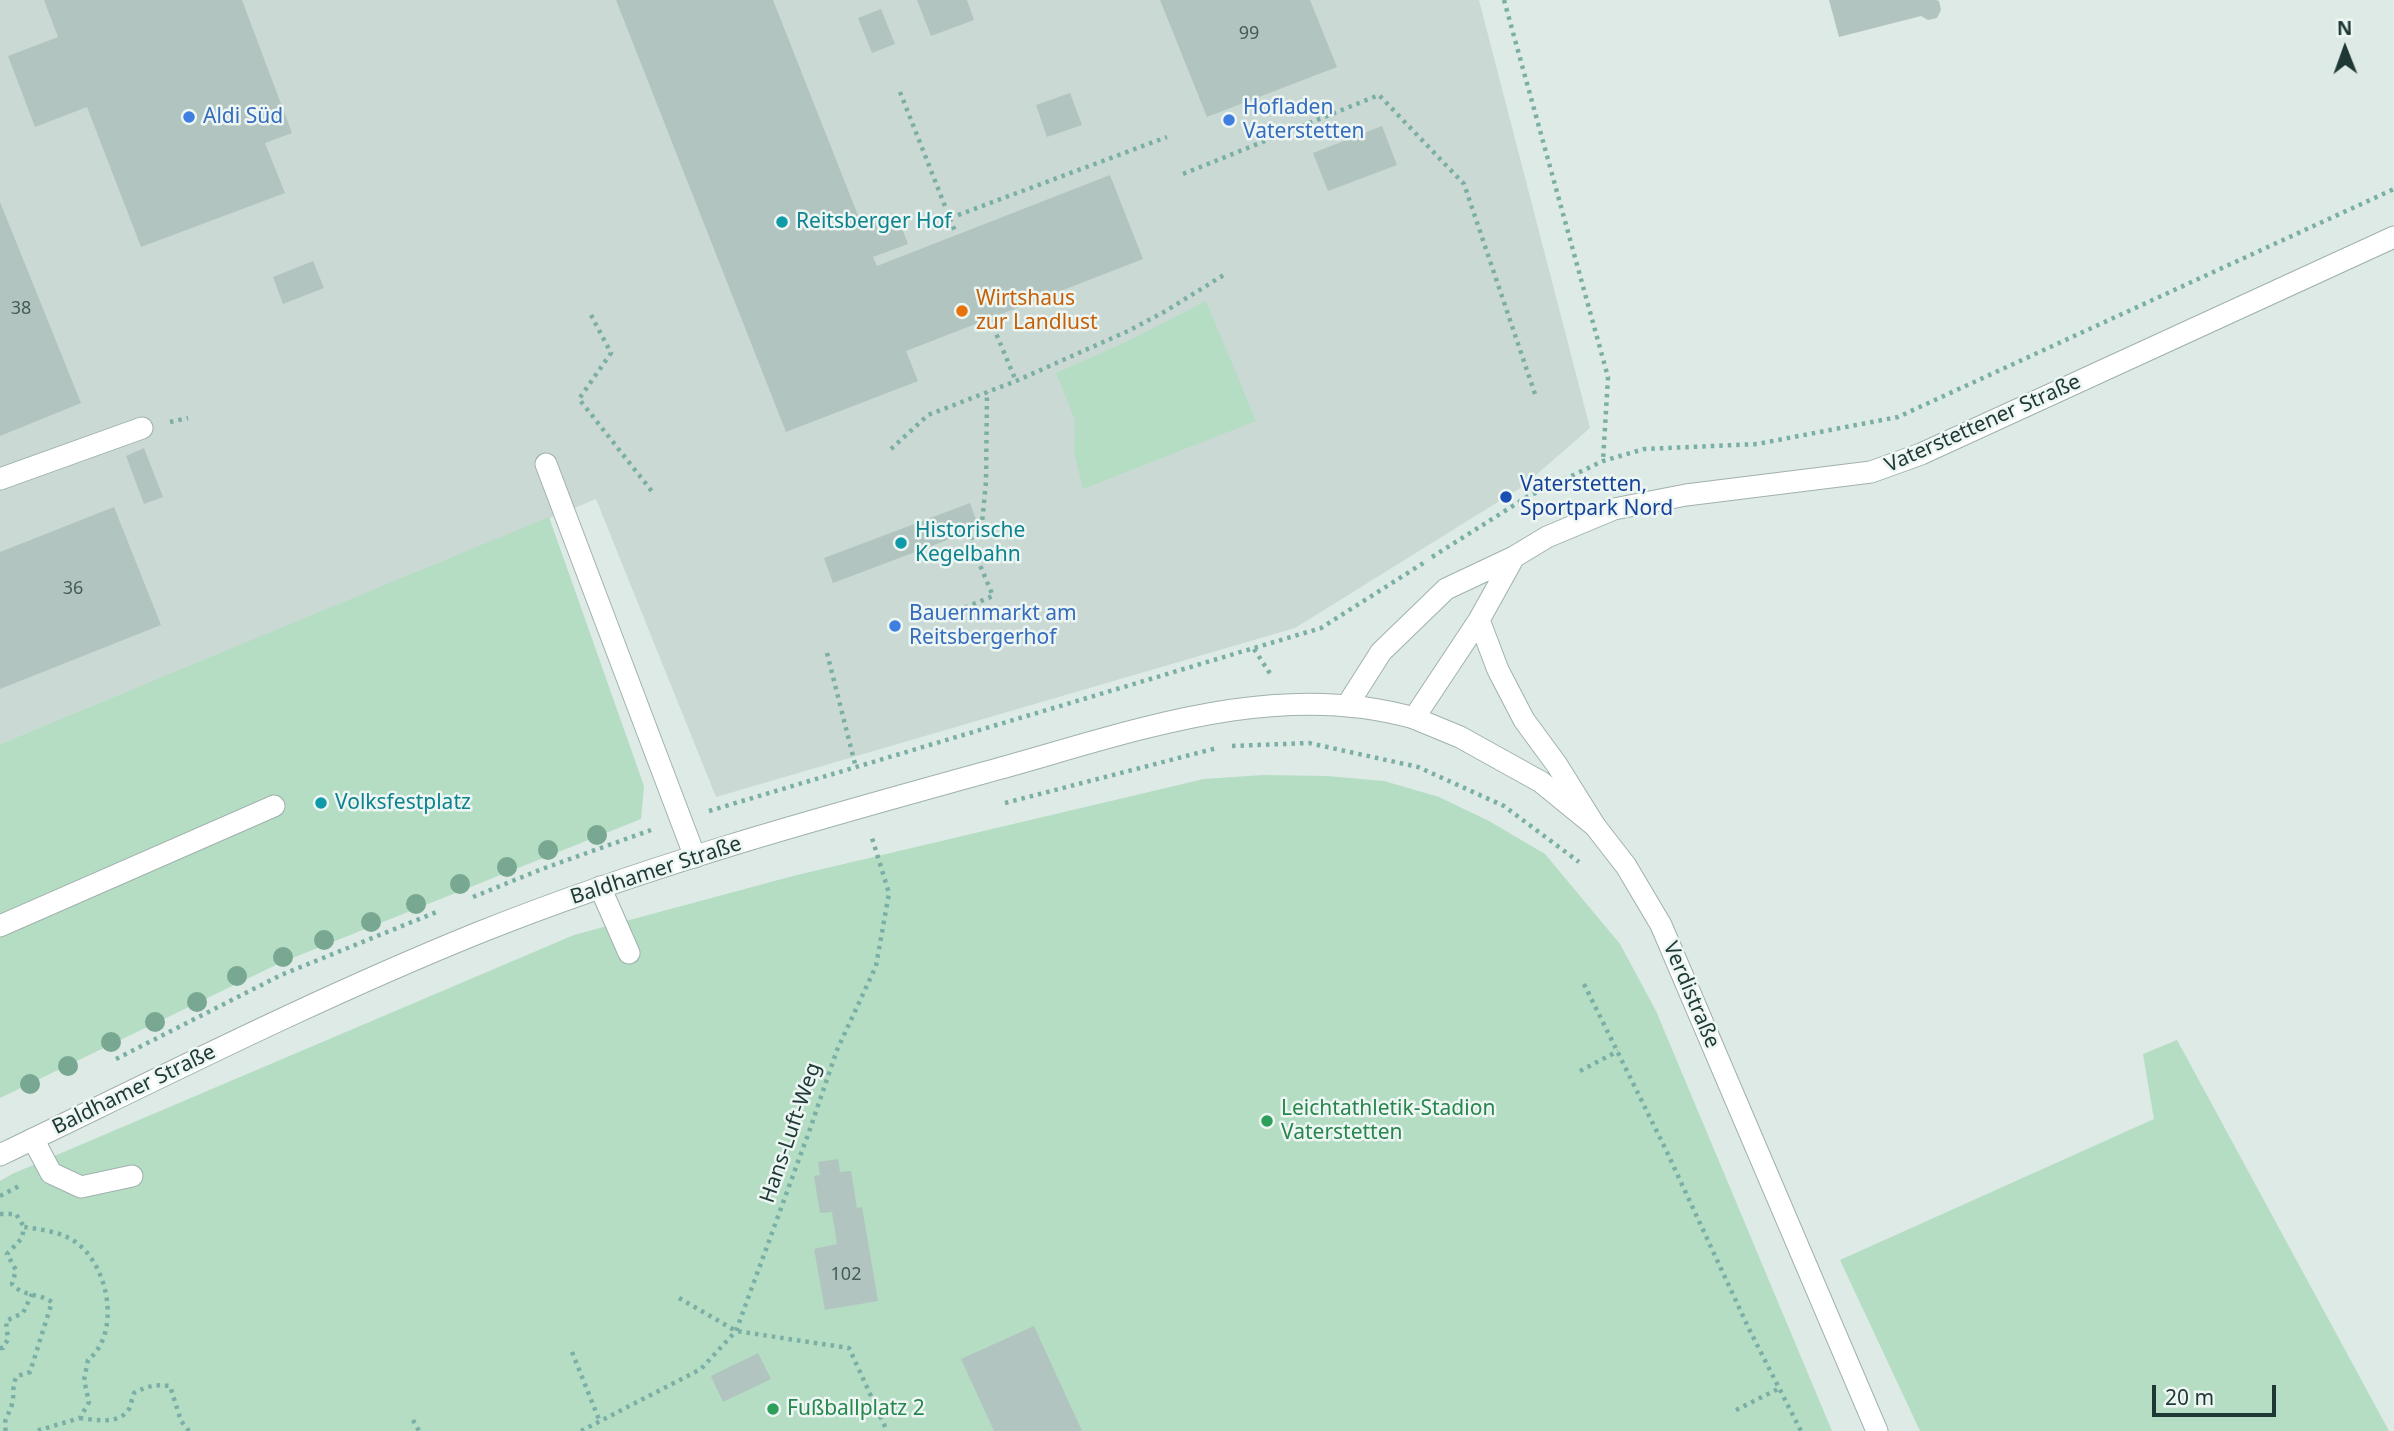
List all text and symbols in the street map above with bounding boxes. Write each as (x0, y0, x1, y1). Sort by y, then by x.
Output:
north arrow (2310, 14, 2380, 84)
text: N (2337, 15, 2353, 41)
house number: 99 (1239, 23, 1259, 45)
place label: Hofladen Vaterstetten (1243, 95, 1365, 145)
place label: Aldi Süd (203, 104, 283, 130)
marker: Aldi Süd (181, 109, 197, 125)
marker: Hofladen Vaterstetten (1221, 112, 1237, 128)
place label: Reitsberger Hof (796, 209, 952, 235)
marker: Reitsberger Hof (774, 214, 790, 230)
place label: Wirtshaus zur Landlust (976, 286, 1098, 336)
house number: 38 (11, 298, 31, 320)
marker: Wirtshaus zur Landlust (954, 303, 970, 319)
street label: Vaterstettener Straße (1881, 369, 2085, 479)
place label: Vaterstetten, Sportpark Nord (1520, 472, 1673, 522)
marker: Vaterstetten, Sportpark Nord (1498, 489, 1514, 505)
place label: Historische Kegelbahn (915, 518, 1025, 568)
marker: Historische Kegelbahn (893, 535, 909, 551)
house number: 36 (63, 578, 83, 600)
place label: Bauernmarkt am Reitsbergerhof (909, 601, 1077, 651)
marker: Bauernmarkt am Reitsbergerhof (887, 618, 903, 634)
place label: Volksfestplatz (335, 790, 471, 816)
marker: Volksfestplatz (313, 795, 329, 811)
street label: Baldhamer Straße (567, 831, 745, 911)
street label: Verdistraße (1657, 938, 1725, 1052)
street label: Baldhamer Straße (48, 1040, 220, 1140)
street label: Hans-Luft-Weg (755, 1060, 827, 1206)
place label: Leichtathletik-Stadion Vaterstetten (1281, 1096, 1495, 1146)
marker: Leichtathletik-Stadion Vaterstetten (1259, 1113, 1275, 1129)
house number: 102 (831, 1264, 861, 1286)
scale bar (2156, 1372, 2280, 1416)
text: 20 m (2165, 1383, 2214, 1411)
place label: Fußballplatz 2 (787, 1396, 925, 1422)
marker: Fußballplatz 2 (765, 1401, 781, 1417)

